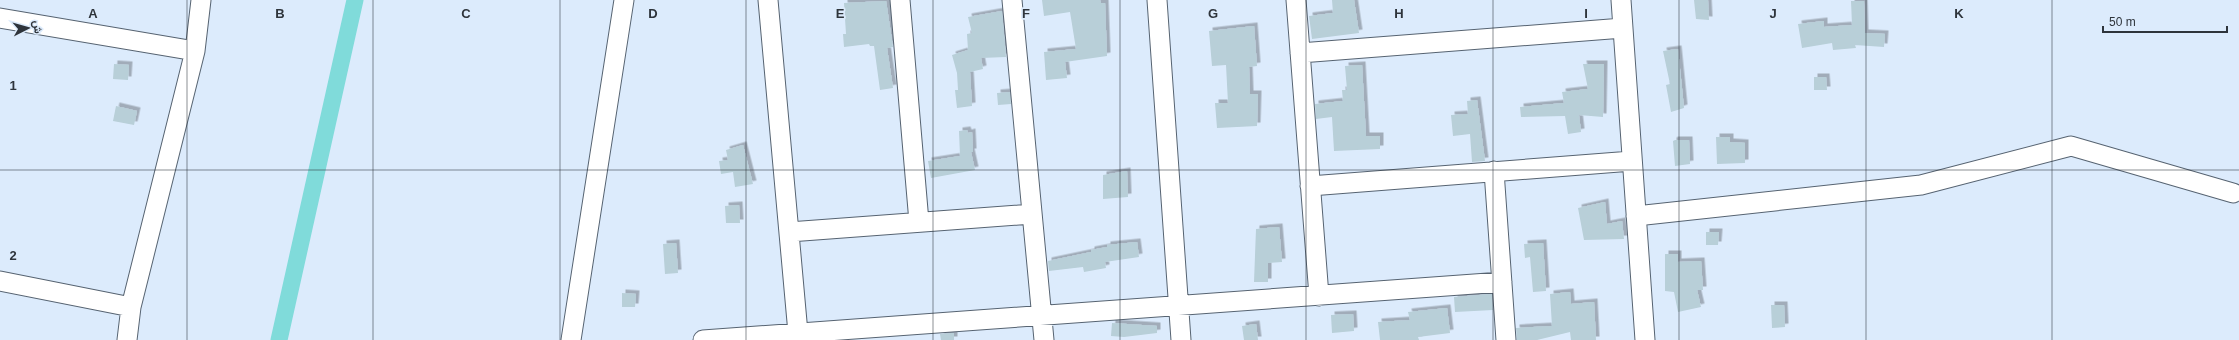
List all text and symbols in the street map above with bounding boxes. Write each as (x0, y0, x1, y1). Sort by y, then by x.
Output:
text: A (88, 6, 98, 21)
text: B (275, 6, 285, 21)
text: C (461, 6, 471, 21)
text: D (648, 6, 658, 21)
text: E (836, 6, 845, 21)
text: F (1022, 6, 1030, 21)
text: G (1208, 6, 1218, 21)
text: H (1394, 6, 1404, 21)
text: I (1584, 6, 1588, 21)
text: J (1769, 6, 1777, 21)
text: K (1954, 6, 1964, 21)
north arrow (8, 8, 48, 48)
scale bar (2103, 8, 2227, 34)
text: 50 m (2109, 15, 2136, 29)
text: ش (30, 20, 45, 34)
text: 1 (9, 78, 17, 93)
text: 2 (9, 248, 17, 263)

